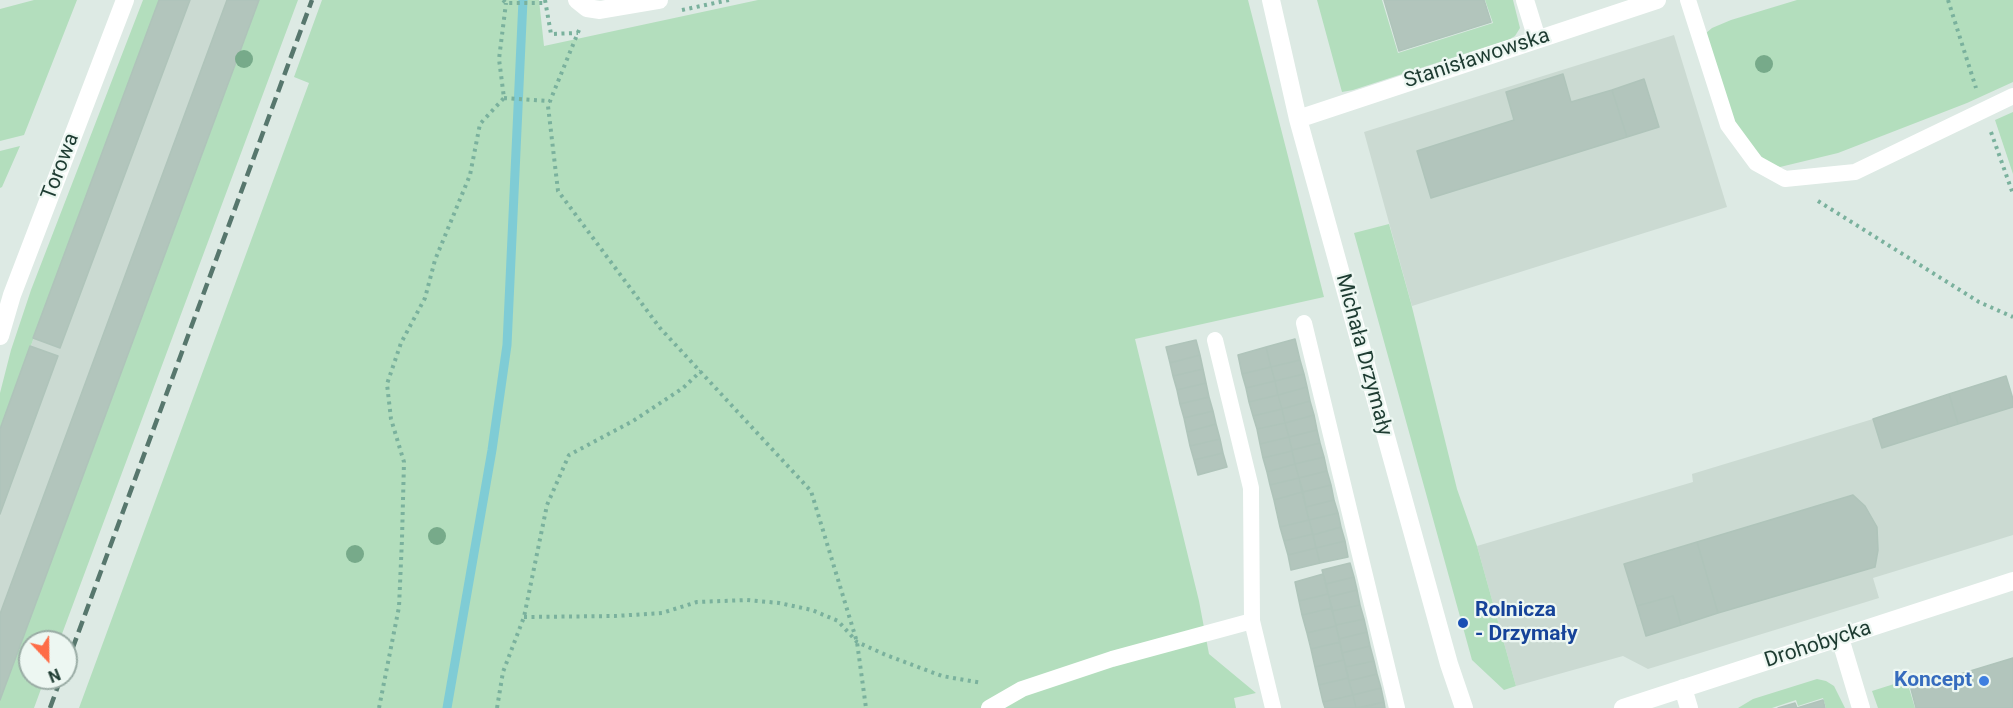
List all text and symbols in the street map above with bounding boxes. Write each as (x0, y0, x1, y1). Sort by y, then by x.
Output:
street label: Stanisławowska (1401, 24, 1553, 94)
street label: Torowa (37, 130, 85, 204)
street label: Michała Drzymały (1329, 271, 1397, 439)
place label: Rolnicza - Drzymały (1475, 598, 1578, 648)
marker: Rolnicza - Drzymały (1456, 616, 1470, 630)
street label: Drohobycka (1761, 616, 1875, 674)
north arrow (18, 630, 78, 690)
text: N (45, 664, 63, 686)
place label: Koncept (1894, 668, 1972, 694)
marker: Koncept (1977, 674, 1991, 688)

